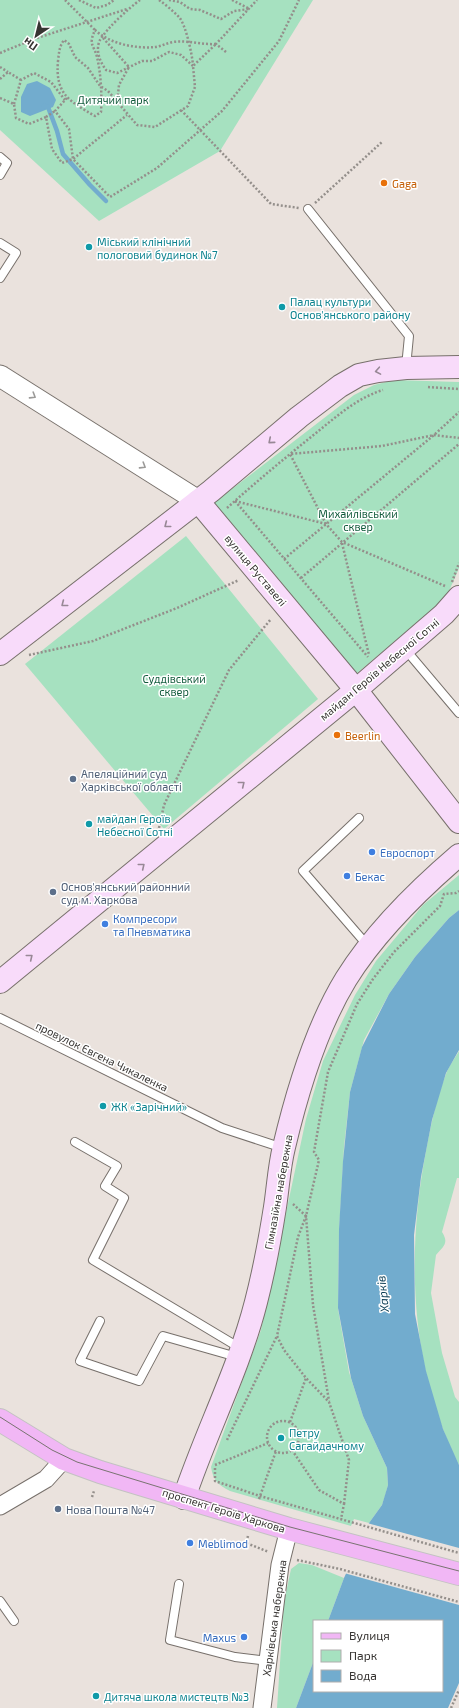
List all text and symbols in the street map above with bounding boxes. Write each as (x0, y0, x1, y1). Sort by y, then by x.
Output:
north arrow (16, 16, 56, 56)
text: Пн (20, 35, 40, 54)
park label: Дитячий парк (77, 93, 149, 106)
place label: Gaga (392, 177, 417, 190)
marker: Gaga (379, 178, 389, 188)
place label: Міський клінічний пологовий будинок №7 (97, 235, 218, 262)
marker: Міський клінічний пологовий будинок №7 (84, 242, 94, 252)
place label: Палац культури Основ'янського району (290, 295, 410, 322)
marker: Палац культури Основ'янського району (277, 302, 287, 312)
one-way arrow (375, 366, 381, 375)
one-way arrow (29, 392, 36, 399)
one-way arrow (268, 436, 275, 443)
one-way arrow (139, 461, 146, 469)
park label: Михайлівський сквер (318, 507, 398, 533)
one-way arrow (165, 520, 172, 527)
street label: вулиця Руставелі (222, 532, 290, 609)
one-way arrow (62, 600, 69, 607)
street label: майдан Героїв Небесної Сотні (317, 615, 441, 723)
park label: Суддівський сквер (142, 672, 206, 698)
place label: Beеrlin (345, 729, 380, 742)
marker: Beеrlin (332, 730, 342, 740)
place label: Апеляційний суд Харківської області (81, 767, 182, 793)
marker: Апеляційний суд Харківської області (68, 774, 78, 784)
one-way arrow (238, 781, 245, 788)
place label: майдан Героїв Небесної Сотні (97, 812, 173, 838)
marker: майдан Героїв Небесної Сотні (84, 819, 94, 829)
place label: Евроспорт (380, 846, 435, 859)
marker: Евроспорт (367, 847, 377, 857)
one-way arrow (137, 864, 144, 871)
place label: Бекас (355, 870, 385, 883)
marker: Бекас (342, 871, 352, 881)
place label: Основ'янський районний суд м. Харкова (61, 880, 190, 907)
marker: Основ'янський районний суд м. Харкова (48, 887, 58, 897)
place label: Компресори та Пневматика (113, 912, 191, 938)
marker: Компресори та Пневматика (100, 919, 110, 929)
one-way arrow (26, 955, 33, 962)
street label: провулок Євгена Чикаленка (33, 1018, 170, 1095)
place label: ЖК «Зарічний» (111, 1100, 187, 1113)
marker: ЖК «Зарічний» (98, 1101, 108, 1111)
street label: Гімназійна набережна (261, 1133, 295, 1251)
water label: Харків (373, 1275, 391, 1314)
place label: Петру Сагайдачному (289, 1426, 364, 1453)
marker: Петру Сагайдачному (276, 1433, 286, 1443)
street label: проспект Героїв Харкова (161, 1485, 287, 1535)
place label: Нова Пошта №47 (66, 1503, 155, 1516)
marker: Нова Пошта №47 (53, 1504, 63, 1514)
place label: Meblimod (198, 1537, 248, 1550)
marker: Meblimod (185, 1538, 195, 1548)
street label: Харківська набережна (259, 1559, 289, 1677)
legend (313, 1620, 443, 1692)
text: Вулиця (349, 1628, 390, 1643)
place label: Maxus (203, 1631, 236, 1644)
marker: Maxus (239, 1632, 249, 1642)
text: Парк (349, 1648, 378, 1662)
text: Вода (349, 1668, 377, 1682)
place label: Дитяча школа мистецтв №3 (104, 1690, 249, 1703)
marker: Дитяча школа мистецтв №3 (91, 1691, 101, 1701)

